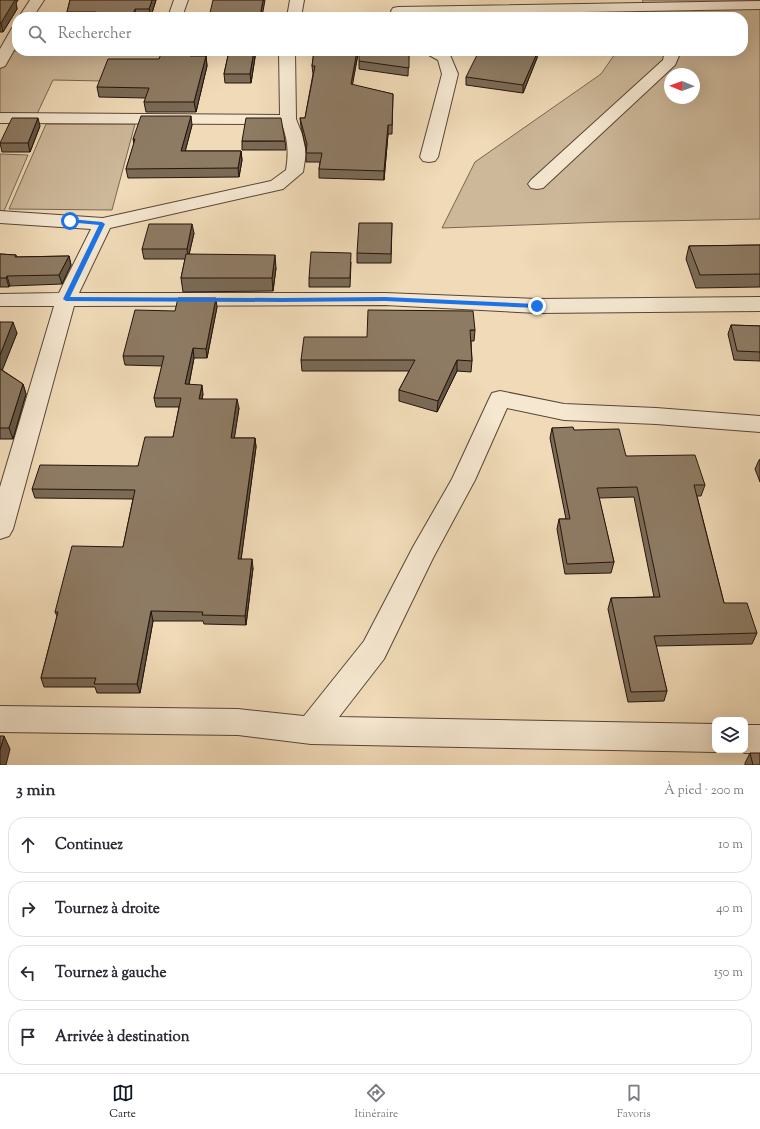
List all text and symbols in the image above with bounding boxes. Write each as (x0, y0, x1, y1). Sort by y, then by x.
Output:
search box (12, 12, 748, 56)
icon: search (26, 23, 48, 45)
text: Rechercher (58, 24, 131, 45)
north arrow (664, 68, 700, 104)
route start (61, 212, 79, 230)
route end (528, 297, 546, 315)
map controls (712, 717, 748, 753)
button: layers (712, 717, 748, 753)
text: 3 min (16, 779, 55, 803)
text: À pied · 200 m (664, 782, 744, 800)
icon: ahead (17, 834, 39, 856)
text: Continuez (55, 835, 123, 856)
text: 10 m (718, 836, 743, 854)
icon: right (17, 898, 39, 920)
text: Tournez à droite (55, 899, 160, 920)
text: 40 m (716, 900, 743, 918)
icon: left (17, 962, 39, 984)
text: Tournez à gauche (55, 963, 166, 984)
text: 150 m (714, 964, 743, 982)
icon: arrive (17, 1026, 39, 1048)
text: Arrivée à destination (55, 1027, 190, 1048)
tab: Carte (109, 1082, 136, 1122)
tab: Itinéraire (355, 1082, 398, 1122)
tab: Favoris (617, 1082, 651, 1122)

